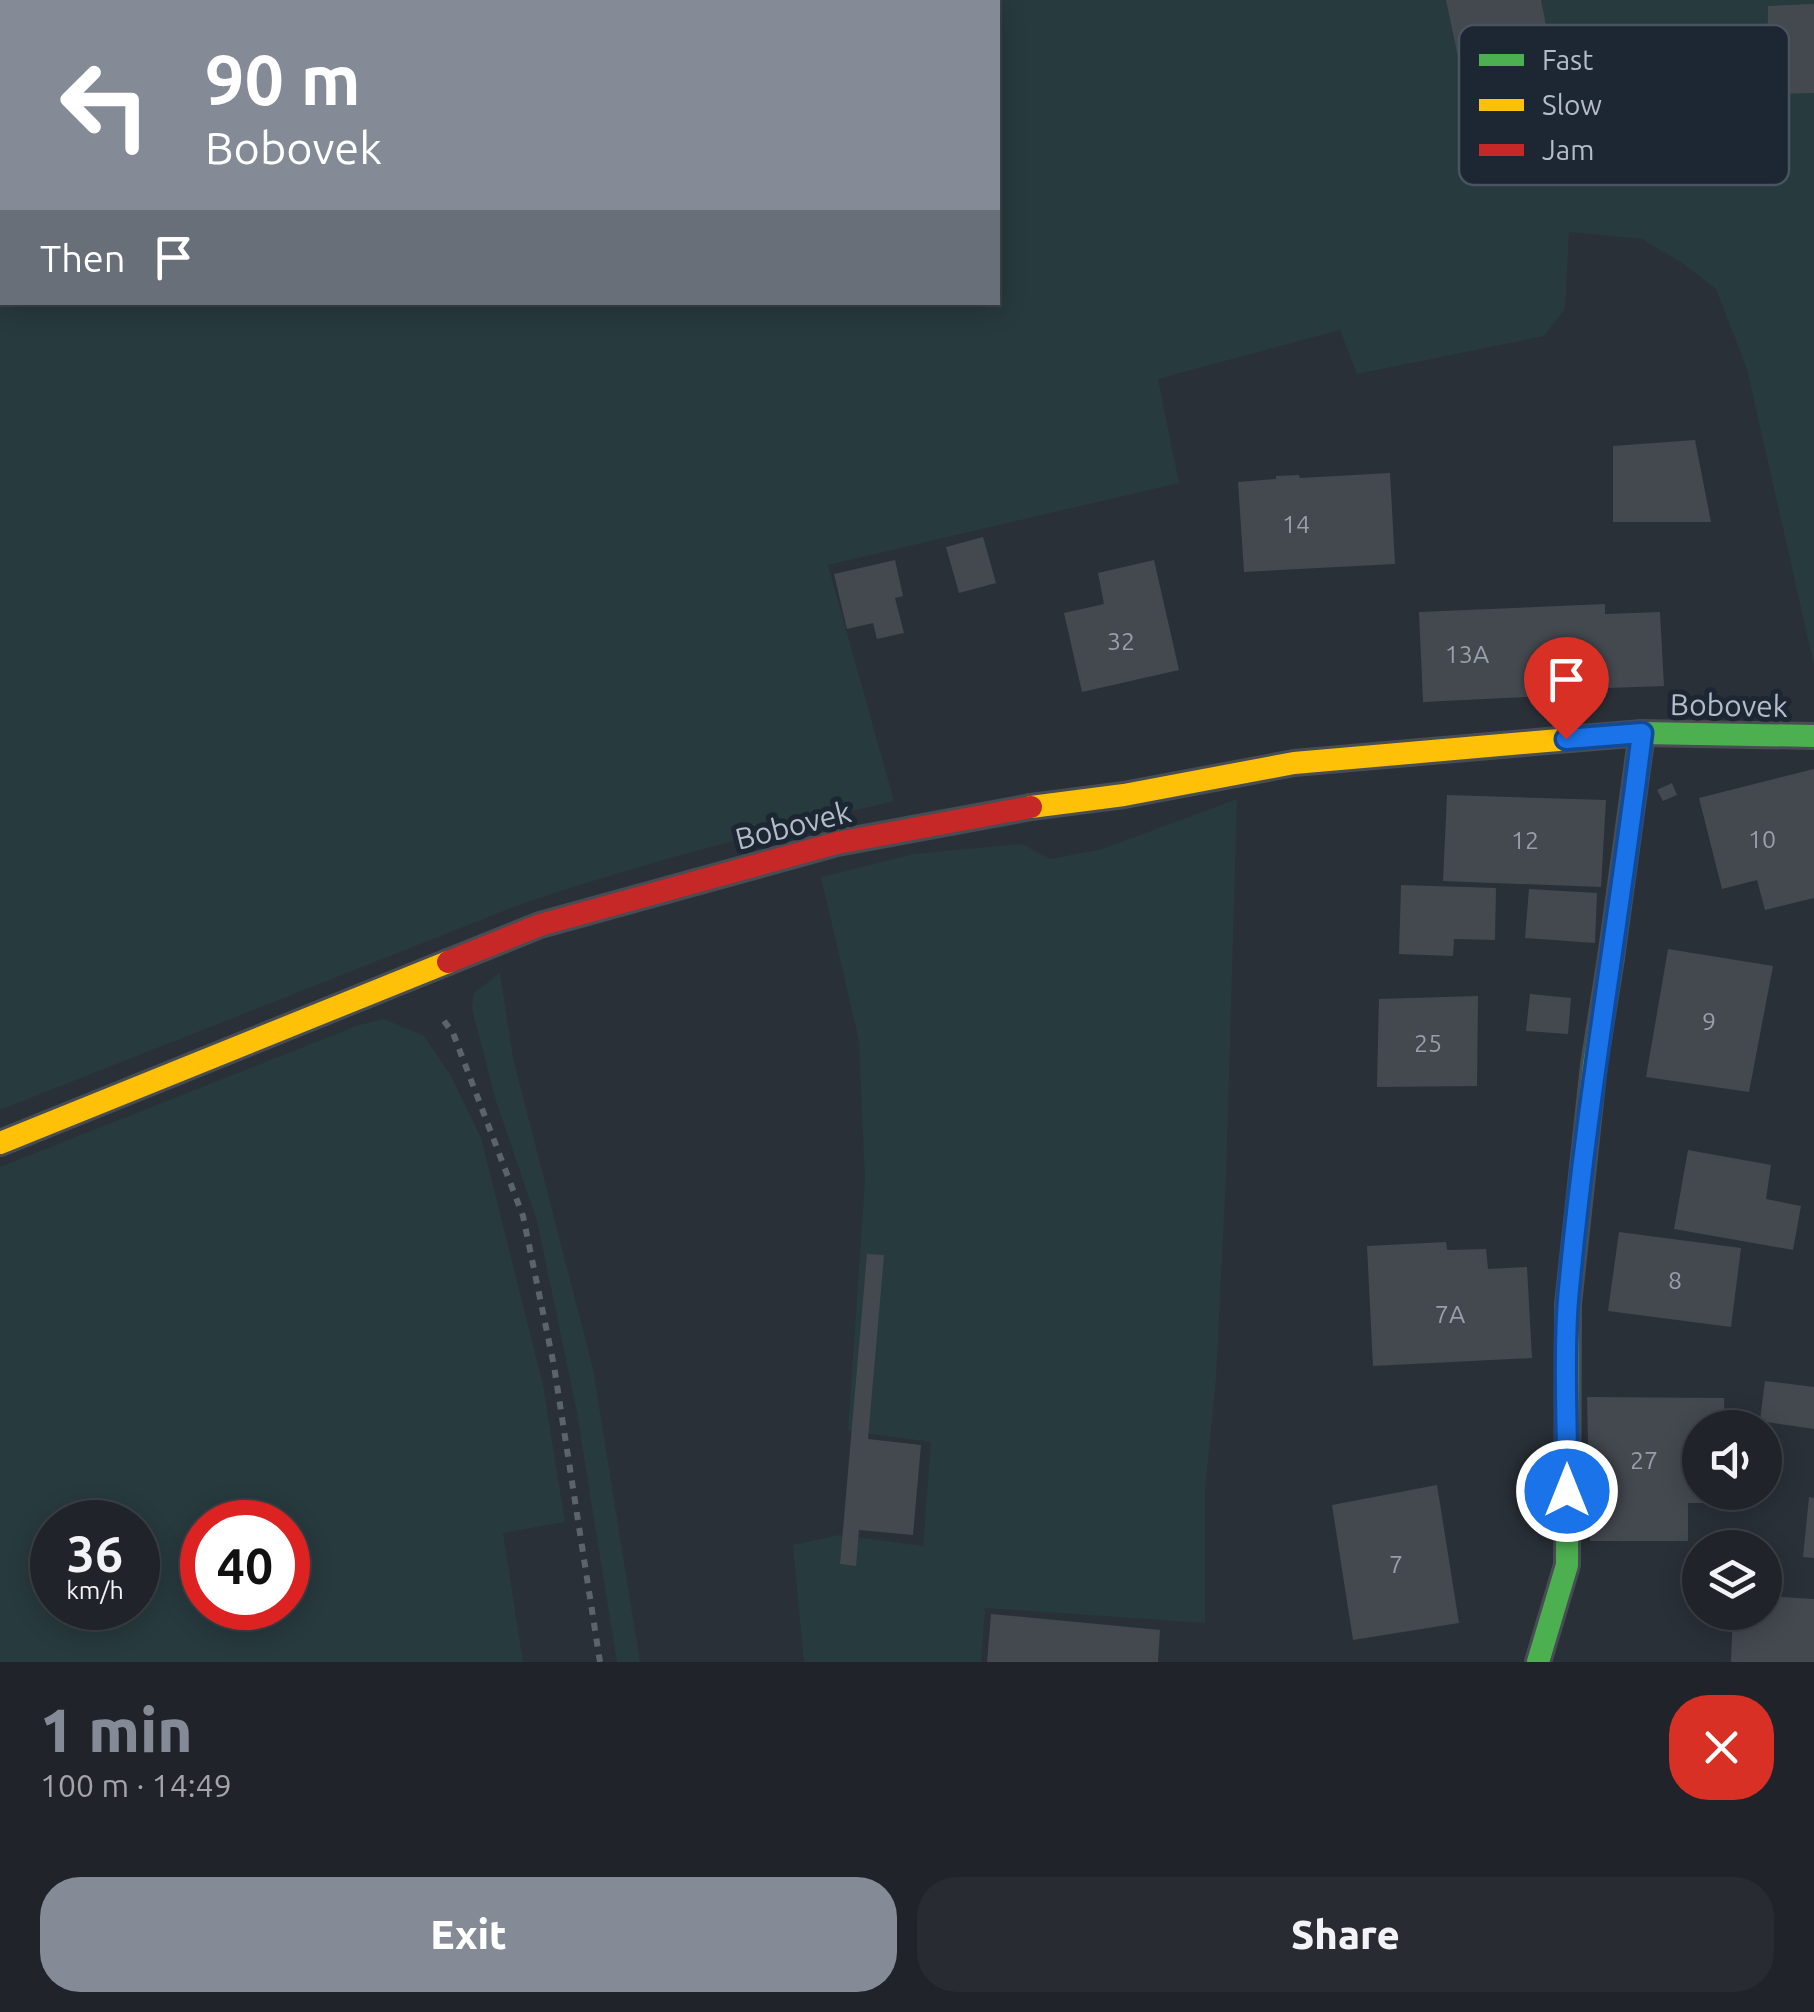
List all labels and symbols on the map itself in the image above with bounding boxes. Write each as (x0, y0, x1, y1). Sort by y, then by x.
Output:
legend (1459, 25, 1789, 185)
text: Fast (1542, 44, 1593, 75)
text: Slow (1542, 89, 1602, 120)
text: Jam (1542, 134, 1594, 165)
house number: 14 (1282, 510, 1310, 538)
house number: 32 (1107, 627, 1135, 655)
pin (1524, 637, 1609, 740)
house number: 13A (1445, 640, 1489, 668)
street label: Bobovek (1670, 687, 1788, 723)
street label: Bobovek (732, 794, 854, 856)
house number: 10 (1748, 825, 1776, 853)
house number: 12 (1511, 826, 1539, 854)
house number: 9 (1702, 1007, 1716, 1035)
house number: 25 (1414, 1029, 1442, 1057)
house number: 8 (1668, 1266, 1682, 1294)
house number: 7A (1435, 1300, 1465, 1328)
position arrow (1515, 1439, 1619, 1543)
house number: 27 (1630, 1446, 1658, 1474)
speed limit sign: 40 (180, 1500, 310, 1630)
house number: 7 (1389, 1550, 1403, 1578)

